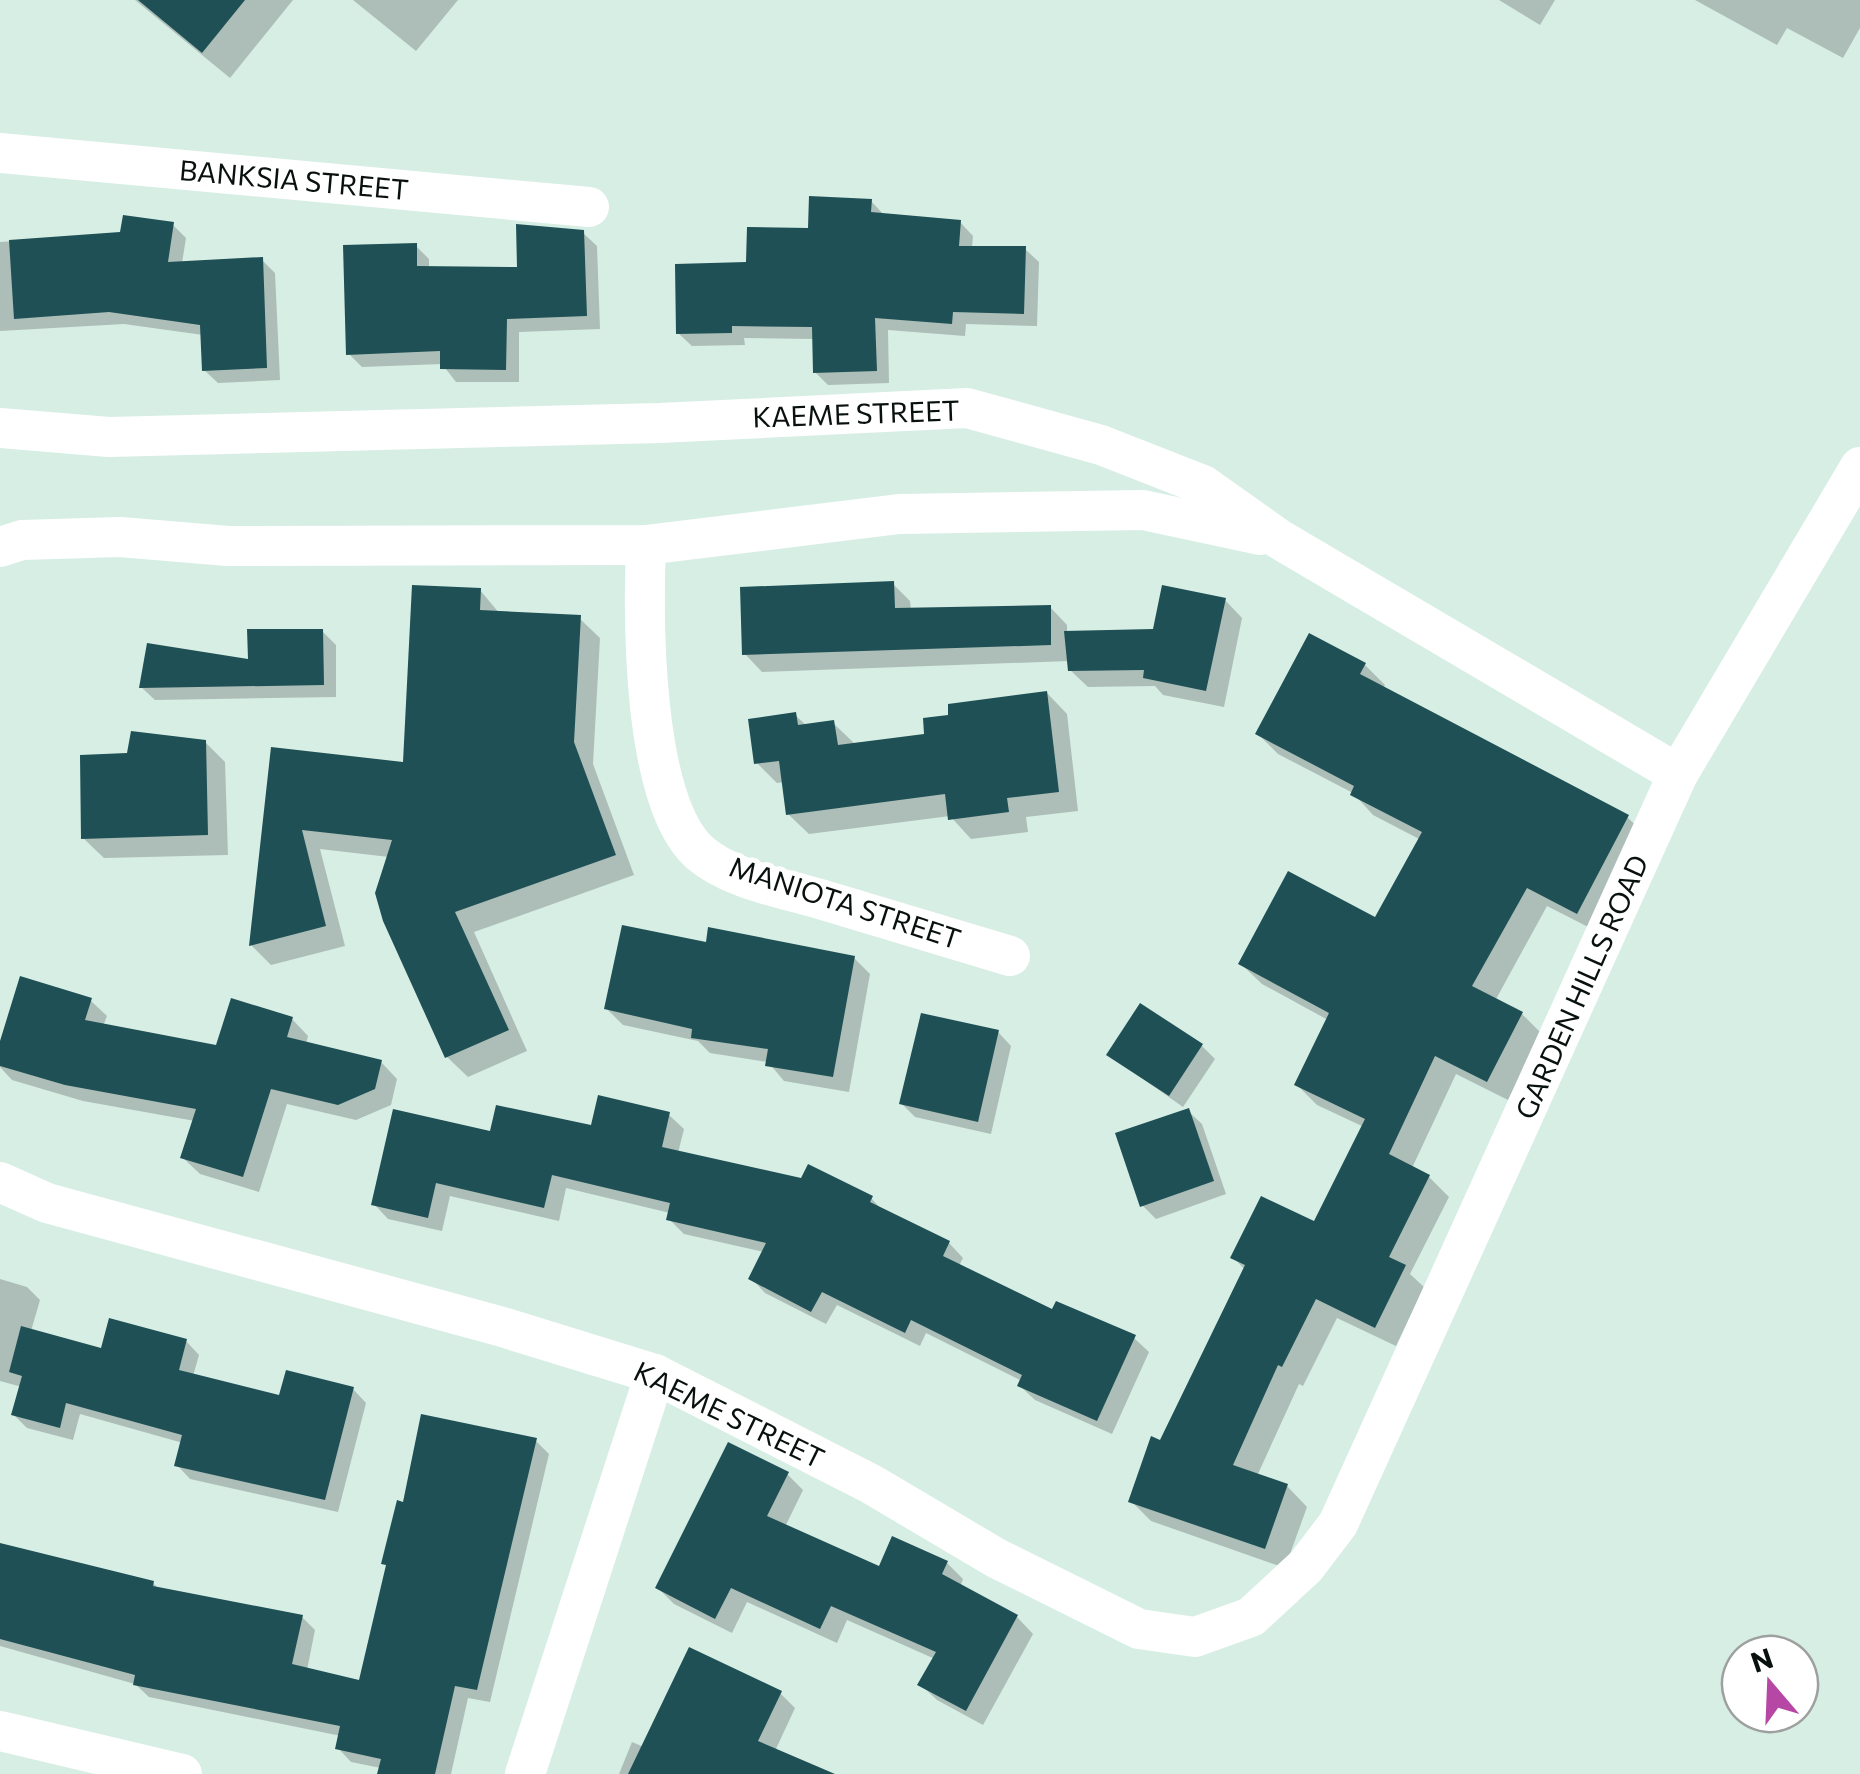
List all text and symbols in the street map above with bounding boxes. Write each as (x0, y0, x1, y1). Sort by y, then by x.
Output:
street label: BANKSIA STREET (178, 152, 410, 206)
street label: KAEME STREET (752, 392, 960, 434)
street label: MANIOTA STREET (725, 849, 965, 955)
street label: GARDEN HILLS ROAD (1508, 849, 1655, 1124)
street label: KAEME STREET (629, 1353, 830, 1475)
north arrow (1720, 1634, 1820, 1734)
text: N (1746, 1640, 1777, 1679)

